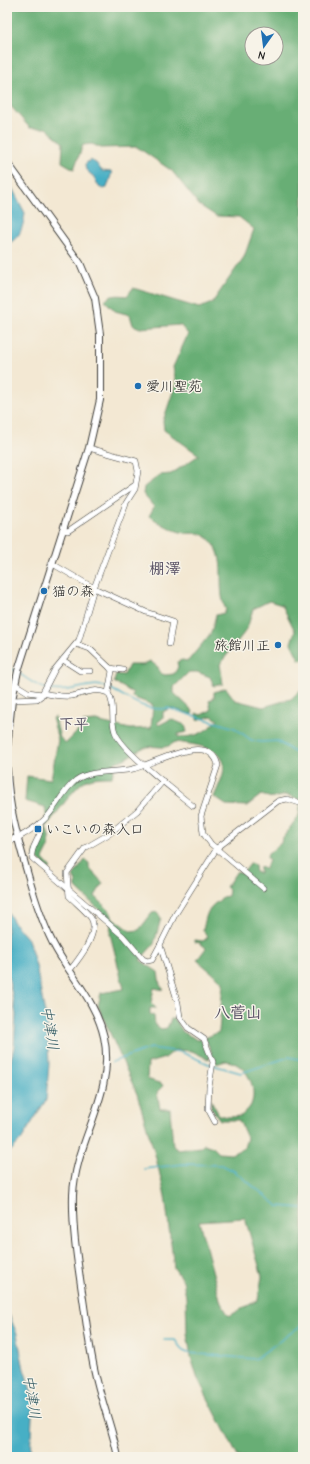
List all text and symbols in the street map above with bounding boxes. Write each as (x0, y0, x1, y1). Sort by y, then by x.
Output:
north arrow (244, 26, 284, 66)
text: N (257, 48, 267, 62)
place label: 愛川聖苑 (146, 378, 202, 395)
marker: 愛川聖苑 (133, 381, 143, 391)
district label: 棚澤 (149, 560, 181, 578)
place label: 猫の森 (52, 583, 94, 600)
marker: 猫の森 (39, 586, 49, 596)
place label: 旅館川正 (214, 637, 270, 654)
marker: 旅館川正 (273, 640, 283, 650)
district label: 下平 (59, 715, 89, 733)
place label: いこいの森入口 (46, 821, 144, 838)
marker: いこいの森入口 (33, 824, 43, 834)
water label: 中津川 (38, 1004, 62, 1052)
district label: 八菅山 (214, 1004, 262, 1022)
water label: 中津川 (20, 1373, 44, 1421)

